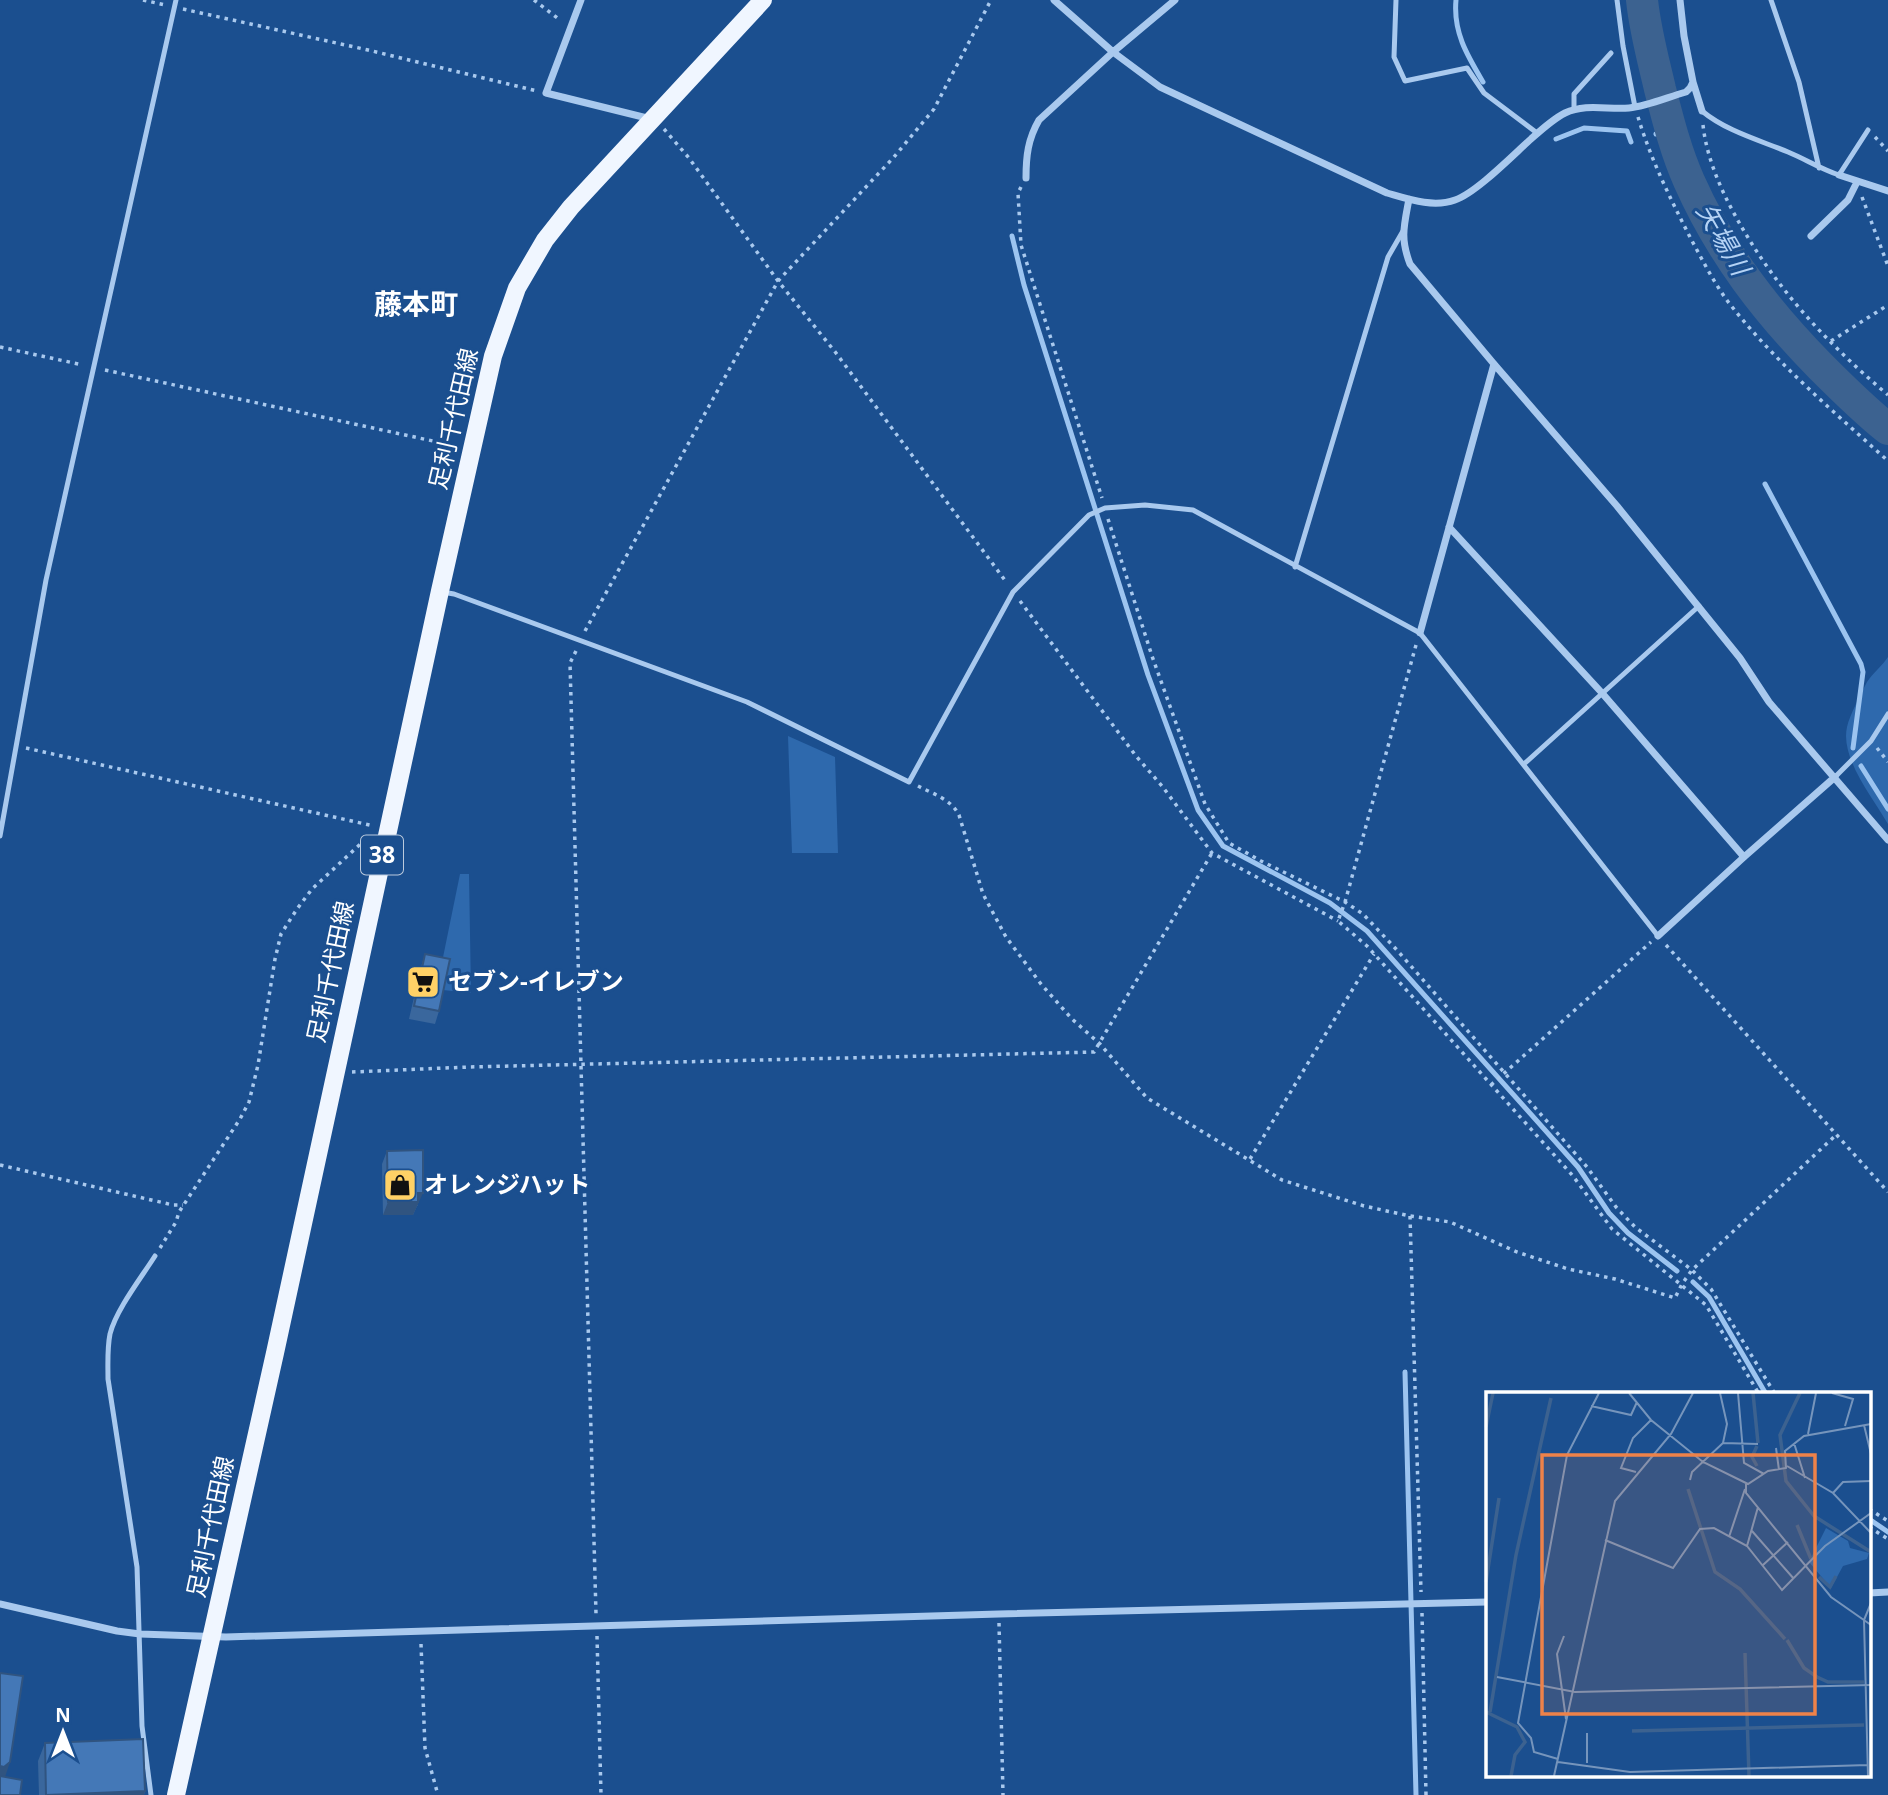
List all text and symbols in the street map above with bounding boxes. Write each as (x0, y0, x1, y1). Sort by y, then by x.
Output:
water label: 矢場川 (1689, 196, 1760, 284)
district label: 藤本町 (374, 284, 458, 322)
street label: 足利千代田線 (420, 345, 485, 493)
road number: 38 (361, 835, 403, 874)
street label: 足利千代田線 (298, 898, 361, 1046)
supermarket icon: セブン-イレブン (404, 963, 442, 1001)
place label: セブン-イレブン (448, 964, 624, 997)
shop icon: オレンジハット (381, 1166, 419, 1204)
place label: オレンジハット (424, 1167, 591, 1200)
inset map (1486, 1392, 1870, 1778)
street label: 足利千代田線 (178, 1453, 241, 1601)
north arrow (28, 1697, 98, 1767)
text: N (55, 1702, 71, 1728)

